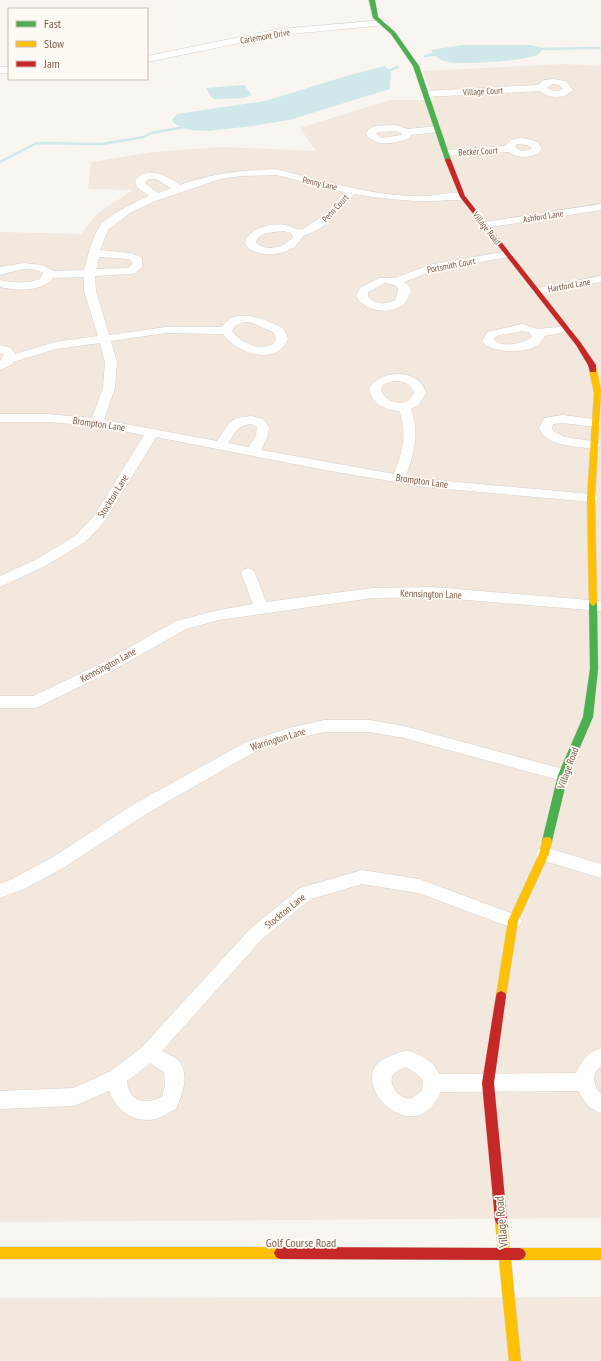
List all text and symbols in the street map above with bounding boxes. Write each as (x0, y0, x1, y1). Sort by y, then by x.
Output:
legend (8, 8, 148, 80)
text: Fast (44, 16, 62, 31)
street label: Carlemont Drive (239, 26, 291, 46)
text: Slow (44, 36, 65, 51)
text: Jam (43, 56, 60, 71)
street label: Village Court (462, 84, 504, 98)
street label: Becker Court (458, 144, 498, 158)
street label: Penny Lane (302, 174, 339, 192)
street label: Penn Court (319, 191, 351, 224)
street label: Ashford Lane (522, 207, 564, 225)
street label: Village Road (470, 209, 503, 247)
street label: Portsmith Court (426, 255, 477, 275)
street label: Hartford Lane (547, 276, 591, 294)
street label: Brompton Lane (72, 414, 126, 434)
street label: Brompton Lane (395, 471, 449, 491)
street label: Stockton Lane (95, 472, 131, 520)
street label: Kennsington Lane (400, 586, 462, 602)
street label: Kennsington Lane (78, 645, 138, 685)
street label: Warrington Lane (249, 724, 307, 754)
street label: Village Road (554, 746, 581, 791)
street label: Stockton Lane (262, 891, 308, 931)
street label: Village Road (491, 1196, 511, 1249)
street label: Golf Course Road (266, 1235, 336, 1250)

